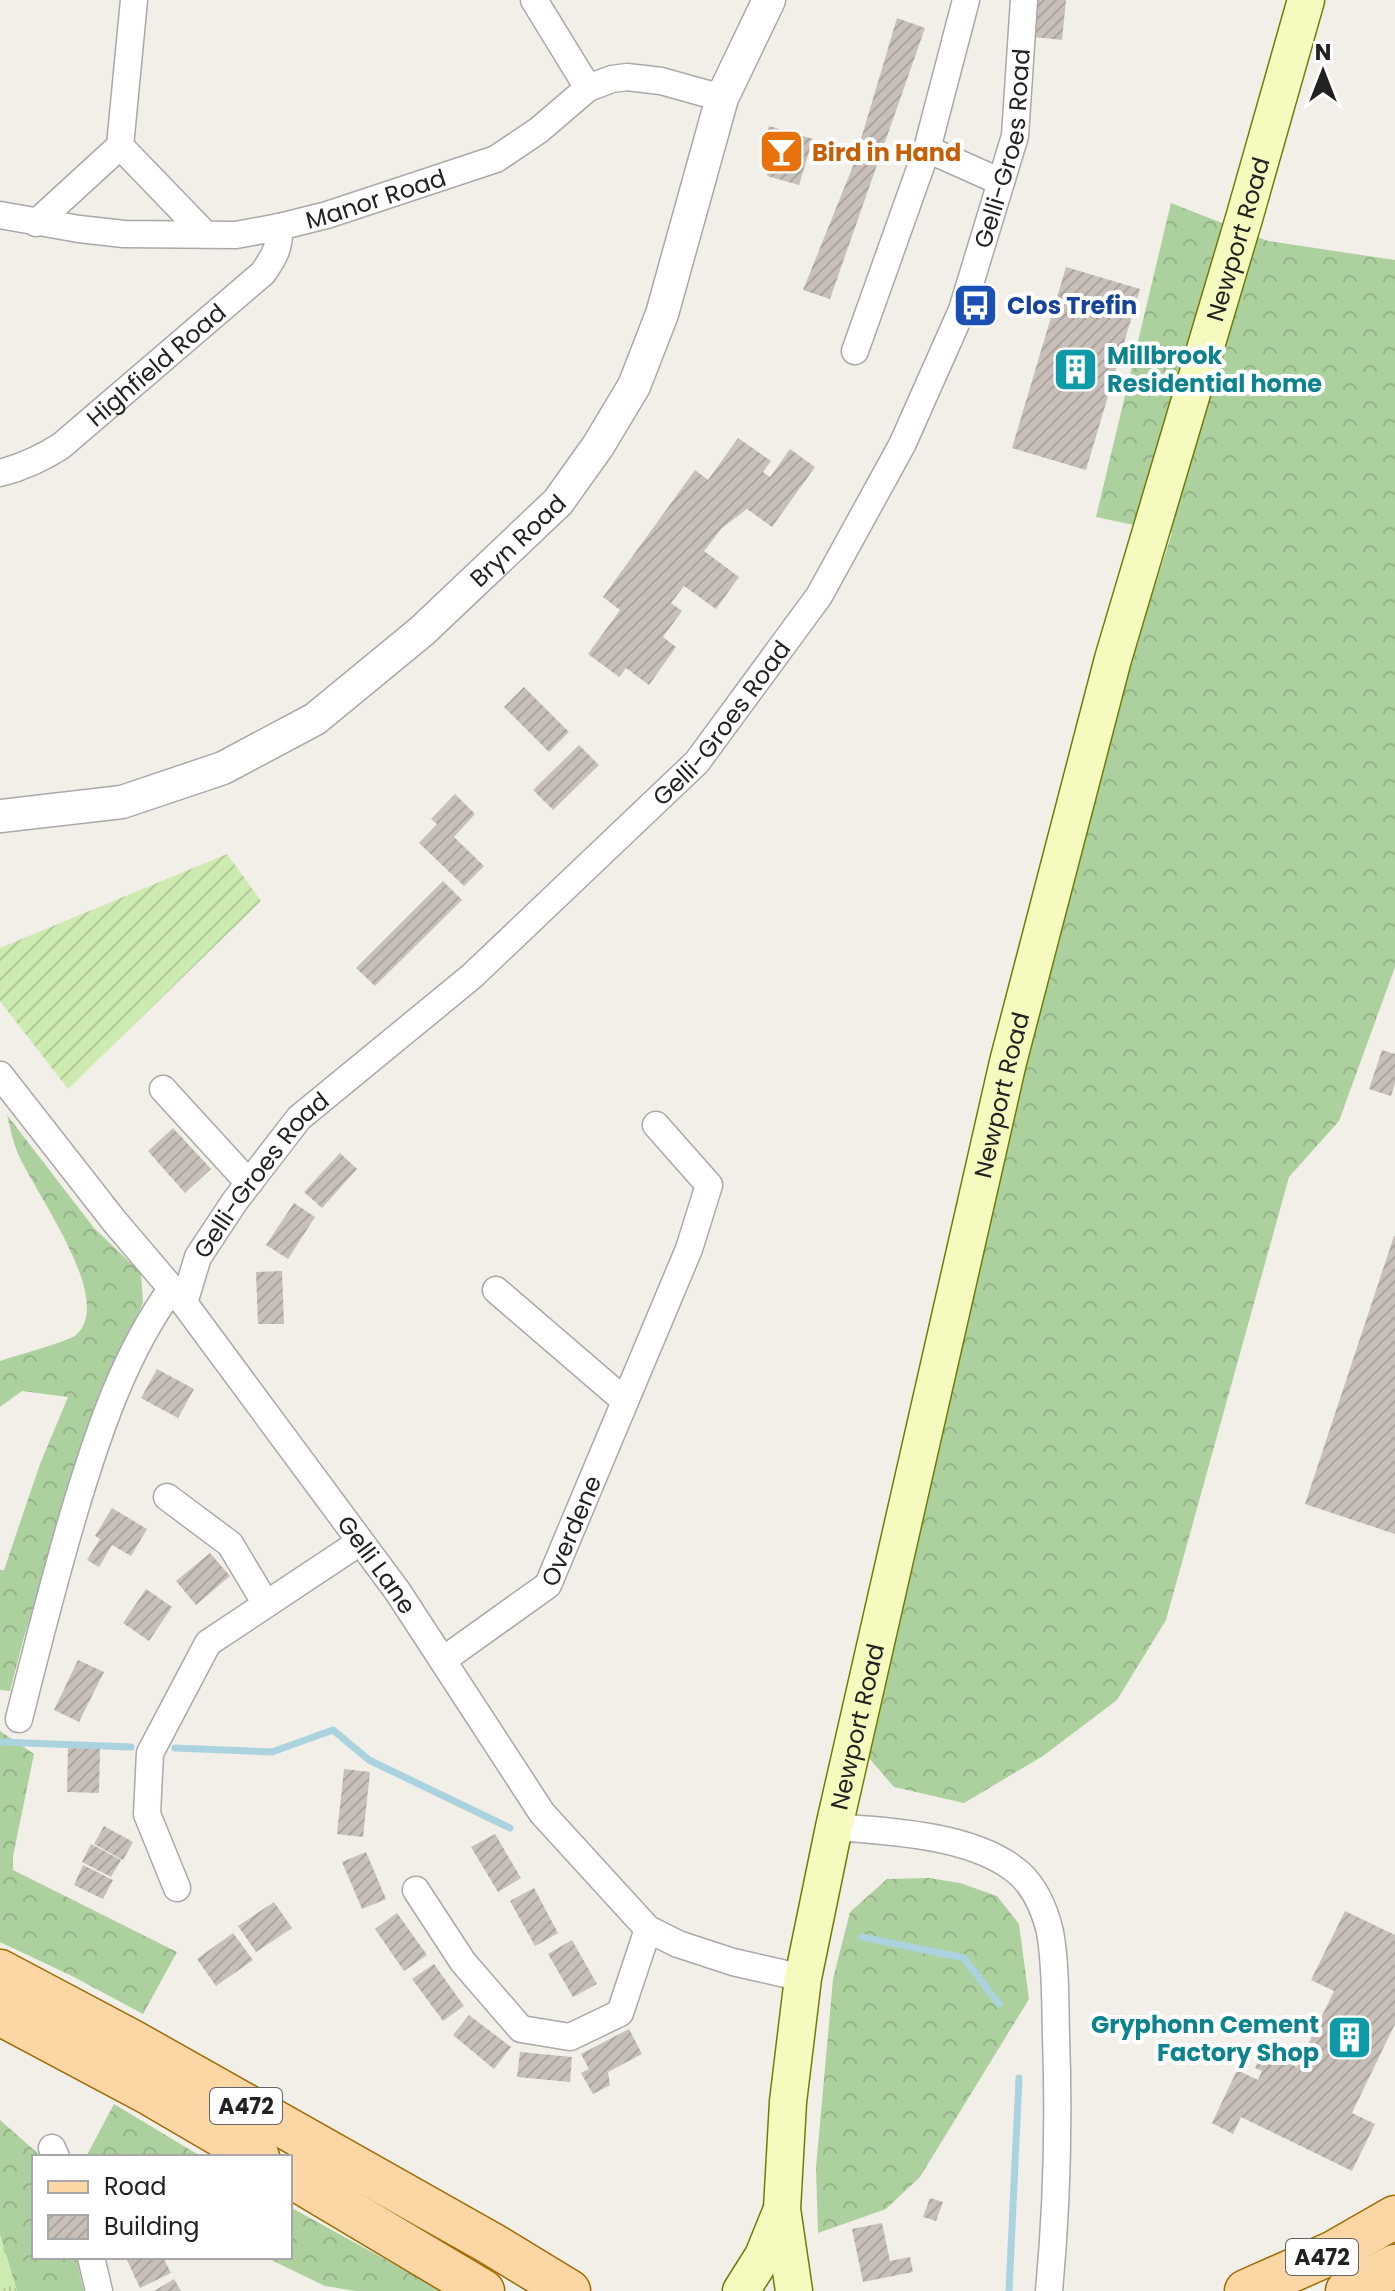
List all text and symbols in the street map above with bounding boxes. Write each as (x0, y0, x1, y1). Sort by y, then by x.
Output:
north arrow (1283, 32, 1363, 112)
text: N (1315, 37, 1331, 68)
street label: Gelli-Groes Road (965, 47, 1037, 252)
bar icon: Bird in Hand (757, 128, 805, 176)
place label: Bird in Hand (812, 136, 961, 169)
street label: Newport Road (1198, 153, 1277, 325)
street label: Manor Road (302, 160, 450, 236)
bus stop icon: Clos Trefin (952, 281, 1000, 329)
place label: Clos Trefin (1007, 289, 1137, 322)
street label: Highfield Road (79, 296, 233, 434)
place label: Millbrook Residential home (1107, 339, 1322, 400)
building icon: Millbrook Residential home (1052, 345, 1100, 393)
street label: Bryn Road (462, 487, 573, 594)
street label: Gelli-Groes Road (645, 633, 798, 813)
street label: Newport Road (966, 1008, 1037, 1181)
street label: Gelli-Groes Road (185, 1084, 336, 1264)
street label: Overdene (533, 1470, 609, 1591)
street label: Gelli Lane (330, 1508, 424, 1620)
street label: Newport Road (822, 1640, 892, 1813)
place label: Gryphonn Cement Factory Shop (1091, 2008, 1319, 2069)
building icon: Gryphonn Cement Factory Shop (1326, 2014, 1374, 2062)
road number: A472 (210, 2088, 282, 2124)
legend (32, 2155, 292, 2259)
text: Road (104, 2170, 166, 2203)
text: Building (104, 2210, 200, 2243)
road number: A472 (1286, 2239, 1358, 2275)

